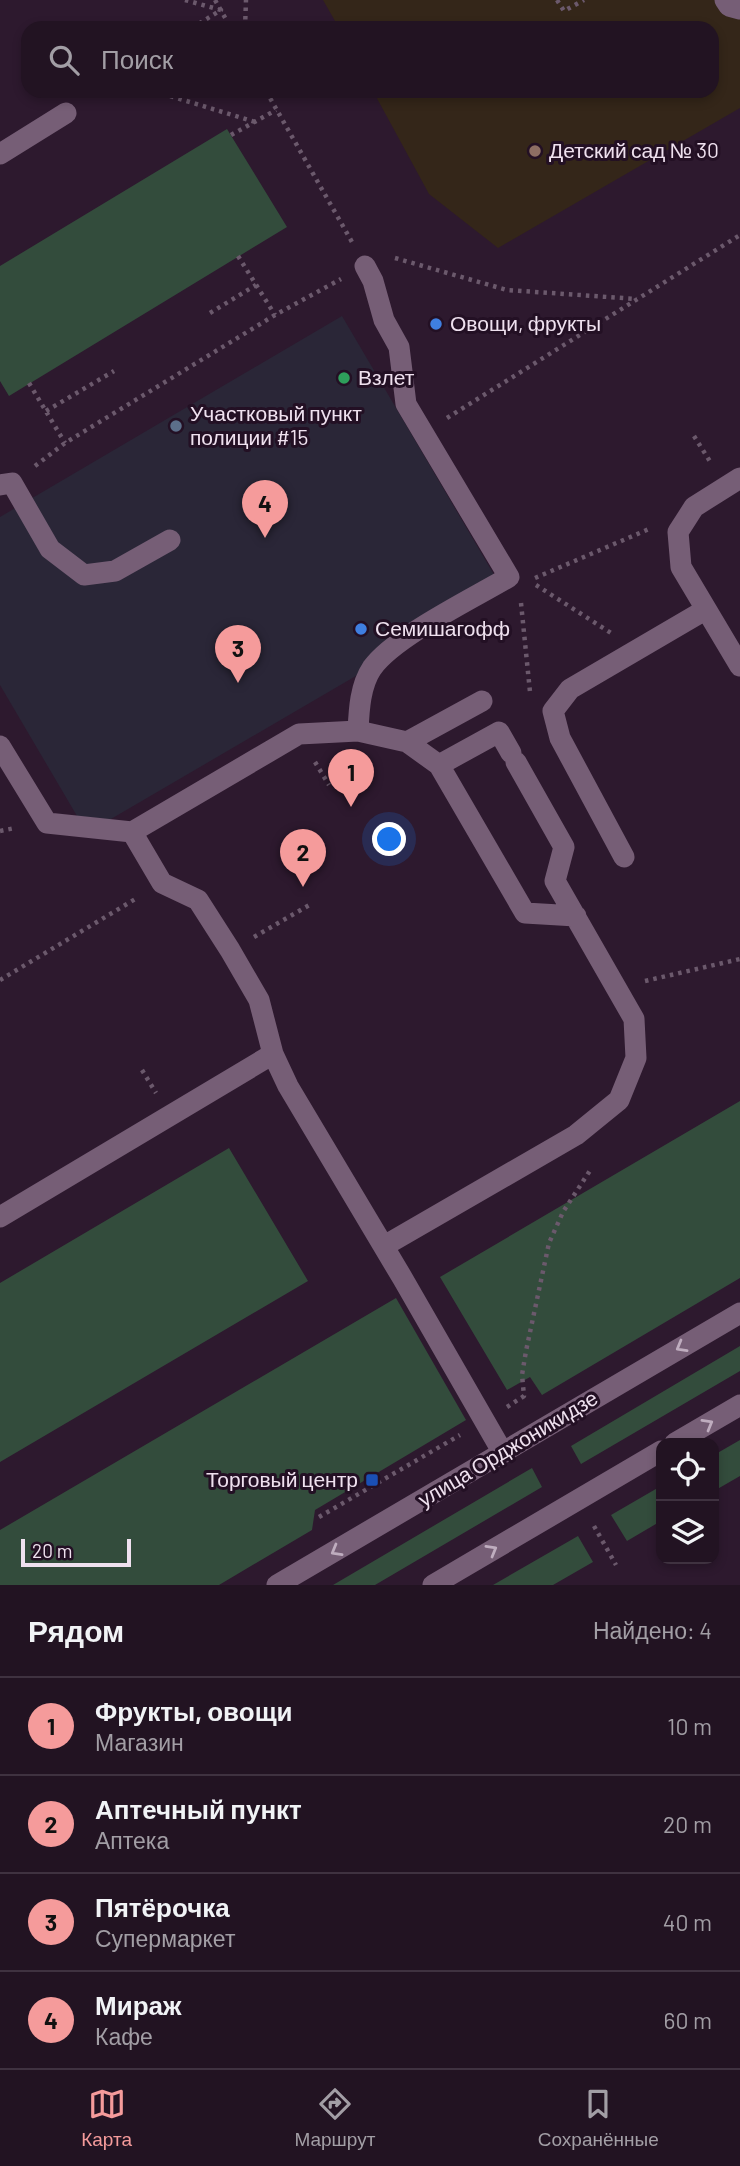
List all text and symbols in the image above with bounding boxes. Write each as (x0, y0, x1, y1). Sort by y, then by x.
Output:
search box (21, 21, 719, 98)
icon: search (45, 41, 83, 79)
text: Поиск (101, 43, 173, 74)
place label: Детский сад № 30 (549, 137, 719, 162)
marker: Детский сад № 30 (527, 143, 543, 159)
place label: Овощи, фрукты (450, 310, 601, 335)
marker: Овощи, фрукты (428, 316, 444, 332)
place label: Взлет (358, 364, 415, 389)
marker: Взлет (336, 370, 352, 386)
place label: Участковый пункт полиции #15 (190, 400, 362, 449)
marker: Участковый пункт полиции #15 (168, 418, 184, 434)
pin: 4 (242, 480, 288, 538)
place label: Семишагофф (375, 615, 510, 640)
marker: Семишагофф (353, 621, 369, 637)
pin: 3 (215, 625, 261, 683)
pin: 1 (328, 749, 374, 807)
your location (372, 822, 406, 856)
pin: 2 (280, 829, 326, 887)
one-way arrow (676, 1339, 689, 1352)
street label: улица Орджоникидзе (413, 1384, 602, 1511)
one-way arrow (700, 1419, 713, 1432)
map controls (656, 1438, 719, 1564)
button: locate (656, 1438, 719, 1501)
place label: Торговый центр (206, 1466, 358, 1491)
marker: Торговый центр (364, 1472, 380, 1488)
button: layers (656, 1501, 719, 1564)
scale bar (21, 1536, 131, 1568)
text: 20 m (32, 1539, 72, 1562)
one-way arrow (330, 1542, 343, 1555)
one-way arrow (484, 1546, 497, 1559)
text: Рядом (28, 1612, 124, 1648)
text: Найдено: 4 (593, 1616, 712, 1644)
text: Фрукты, овощи (95, 1695, 293, 1726)
text: 1 (47, 1712, 55, 1740)
text: 10 m (667, 1712, 712, 1740)
text: Магазин (95, 1728, 184, 1756)
text: Аптечный пункт (95, 1793, 302, 1824)
text: 2 (45, 1810, 57, 1838)
text: 20 m (663, 1810, 712, 1838)
text: Аптека (95, 1826, 169, 1854)
text: Пятёрочка (95, 1891, 230, 1922)
text: 3 (45, 1908, 57, 1936)
text: 40 m (663, 1908, 712, 1936)
text: Супермаркет (95, 1924, 235, 1952)
text: Мираж (95, 1989, 181, 2020)
text: 4 (44, 2006, 58, 2034)
text: 60 m (664, 2006, 712, 2034)
text: Кафе (95, 2022, 153, 2050)
tab: Карта (81, 2085, 132, 2151)
tab: Маршрут (294, 2085, 375, 2151)
tab: Сохранённые (538, 2085, 659, 2151)

